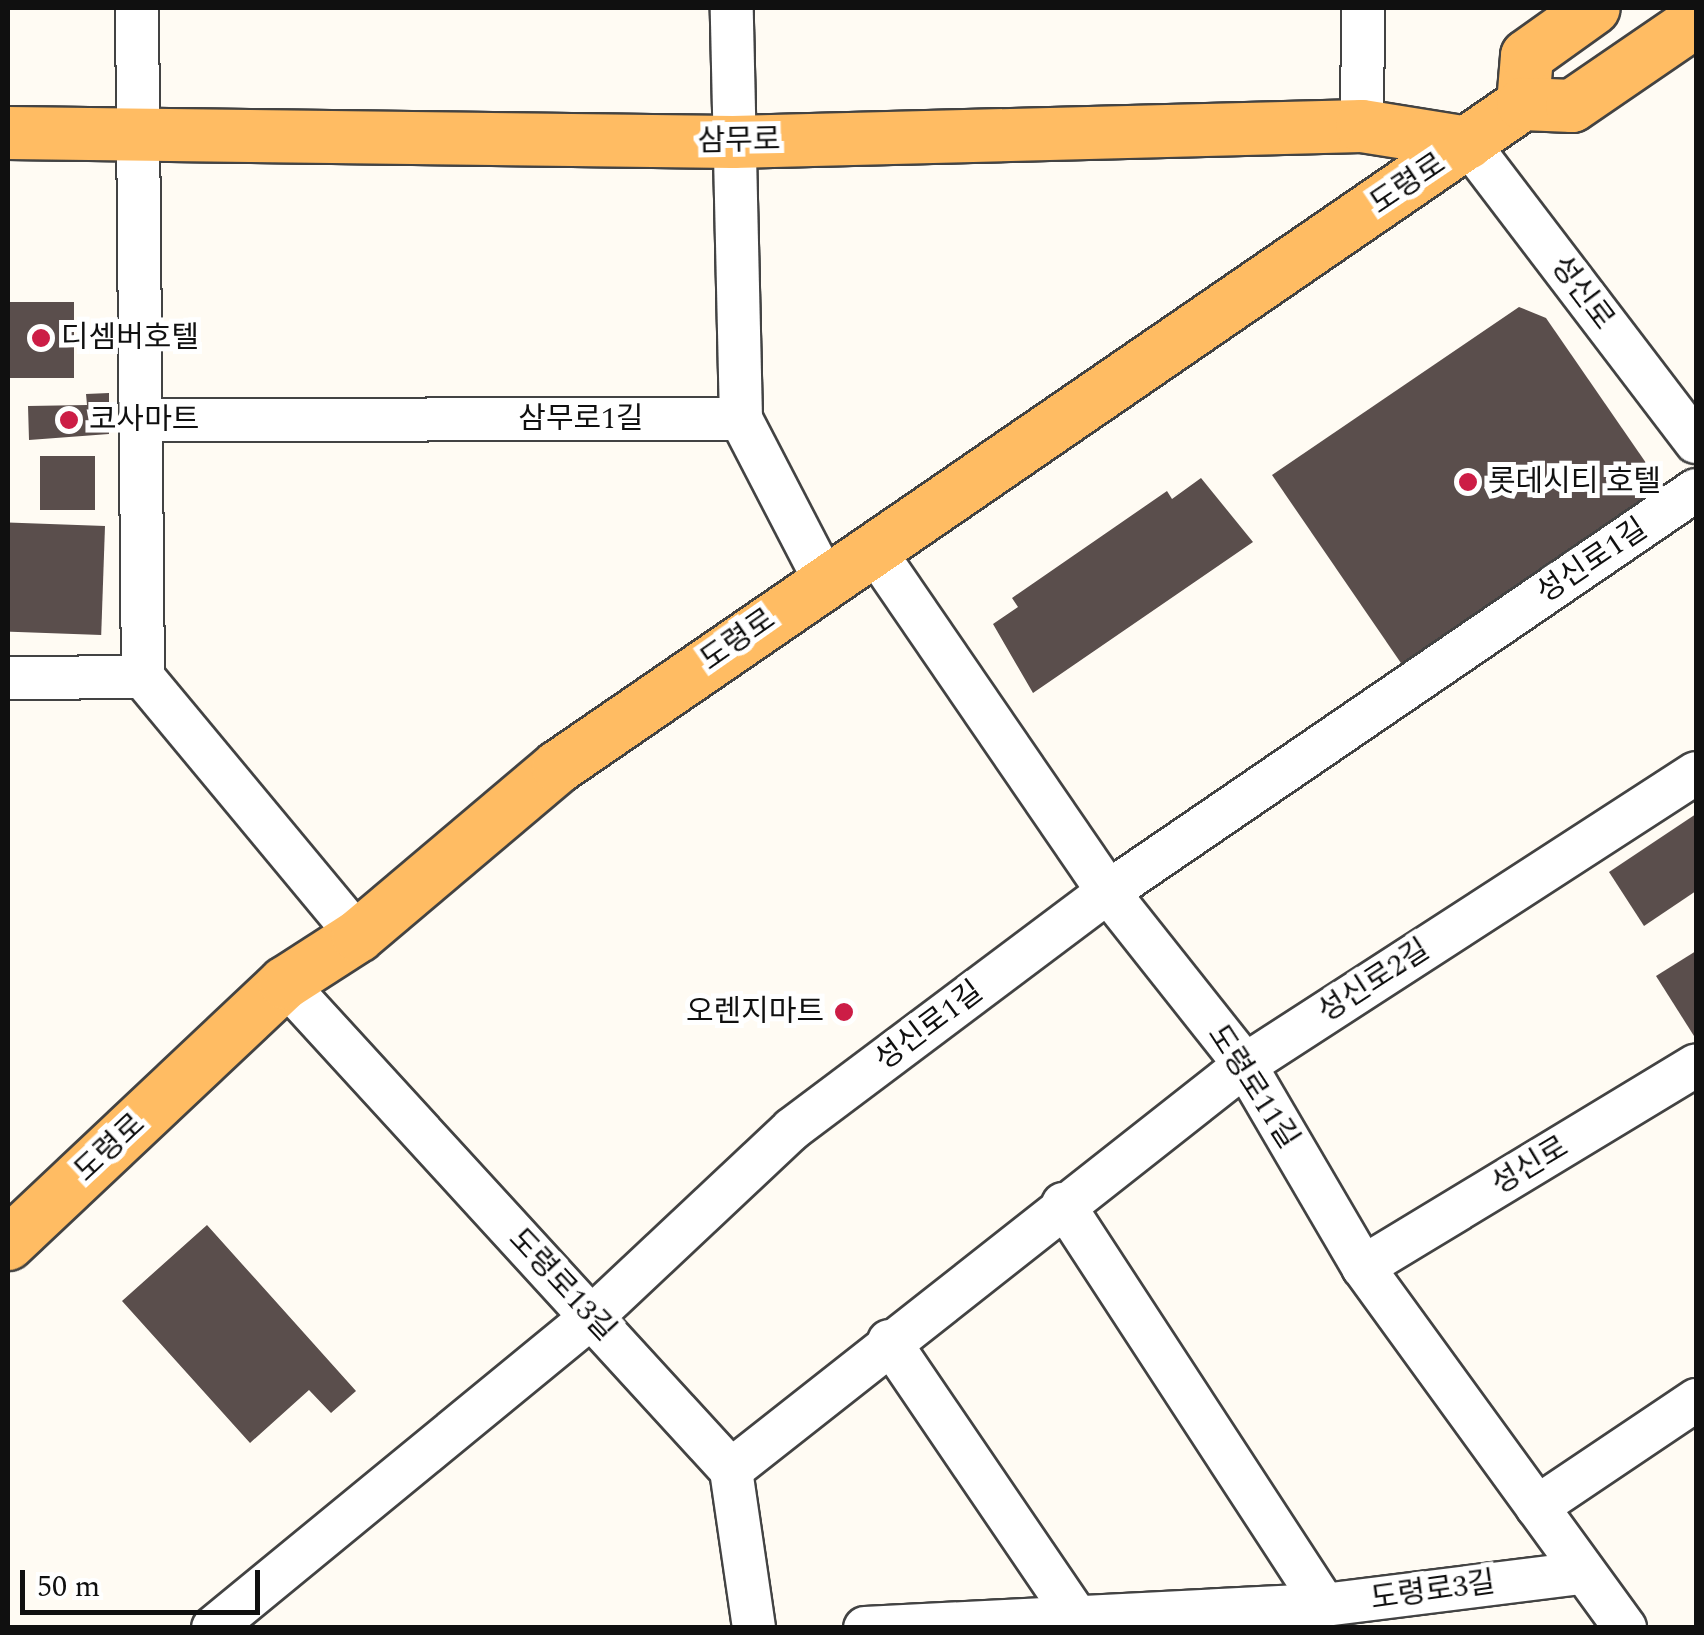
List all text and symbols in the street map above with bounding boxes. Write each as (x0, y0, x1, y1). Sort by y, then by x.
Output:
street label: 삼무로 (697, 122, 781, 160)
street label: 도령로 (1364, 146, 1452, 222)
street label: 성신로 (1543, 249, 1621, 337)
place label: 디셈버호텔 (61, 320, 199, 356)
marker: 디셈버호텔 (30, 327, 52, 349)
street label: 삼무로1길 (518, 401, 644, 437)
place label: 코사마트 (89, 402, 199, 438)
marker: 코사마트 (58, 409, 80, 431)
place label: 롯데시티 호텔 (1488, 464, 1661, 500)
marker: 롯데시티 호텔 (1457, 471, 1479, 493)
street label: 성신로1길 (1530, 511, 1654, 611)
street label: 도령로 (694, 602, 782, 678)
street label: 성신로2길 (1312, 932, 1436, 1030)
street label: 성신로1길 (868, 974, 990, 1078)
place label: 오렌지마트 (686, 994, 824, 1030)
marker: 오렌지마트 (833, 1001, 855, 1023)
street label: 도령로11길 (1200, 1018, 1306, 1156)
street label: 도령로 (67, 1107, 153, 1189)
street label: 성신로 (1485, 1129, 1575, 1203)
street label: 도령로13길 (501, 1221, 623, 1349)
scale bar (25, 1550, 265, 1612)
text: 50 m (37, 1564, 100, 1610)
street label: 도령로3길 (1368, 1564, 1498, 1618)

